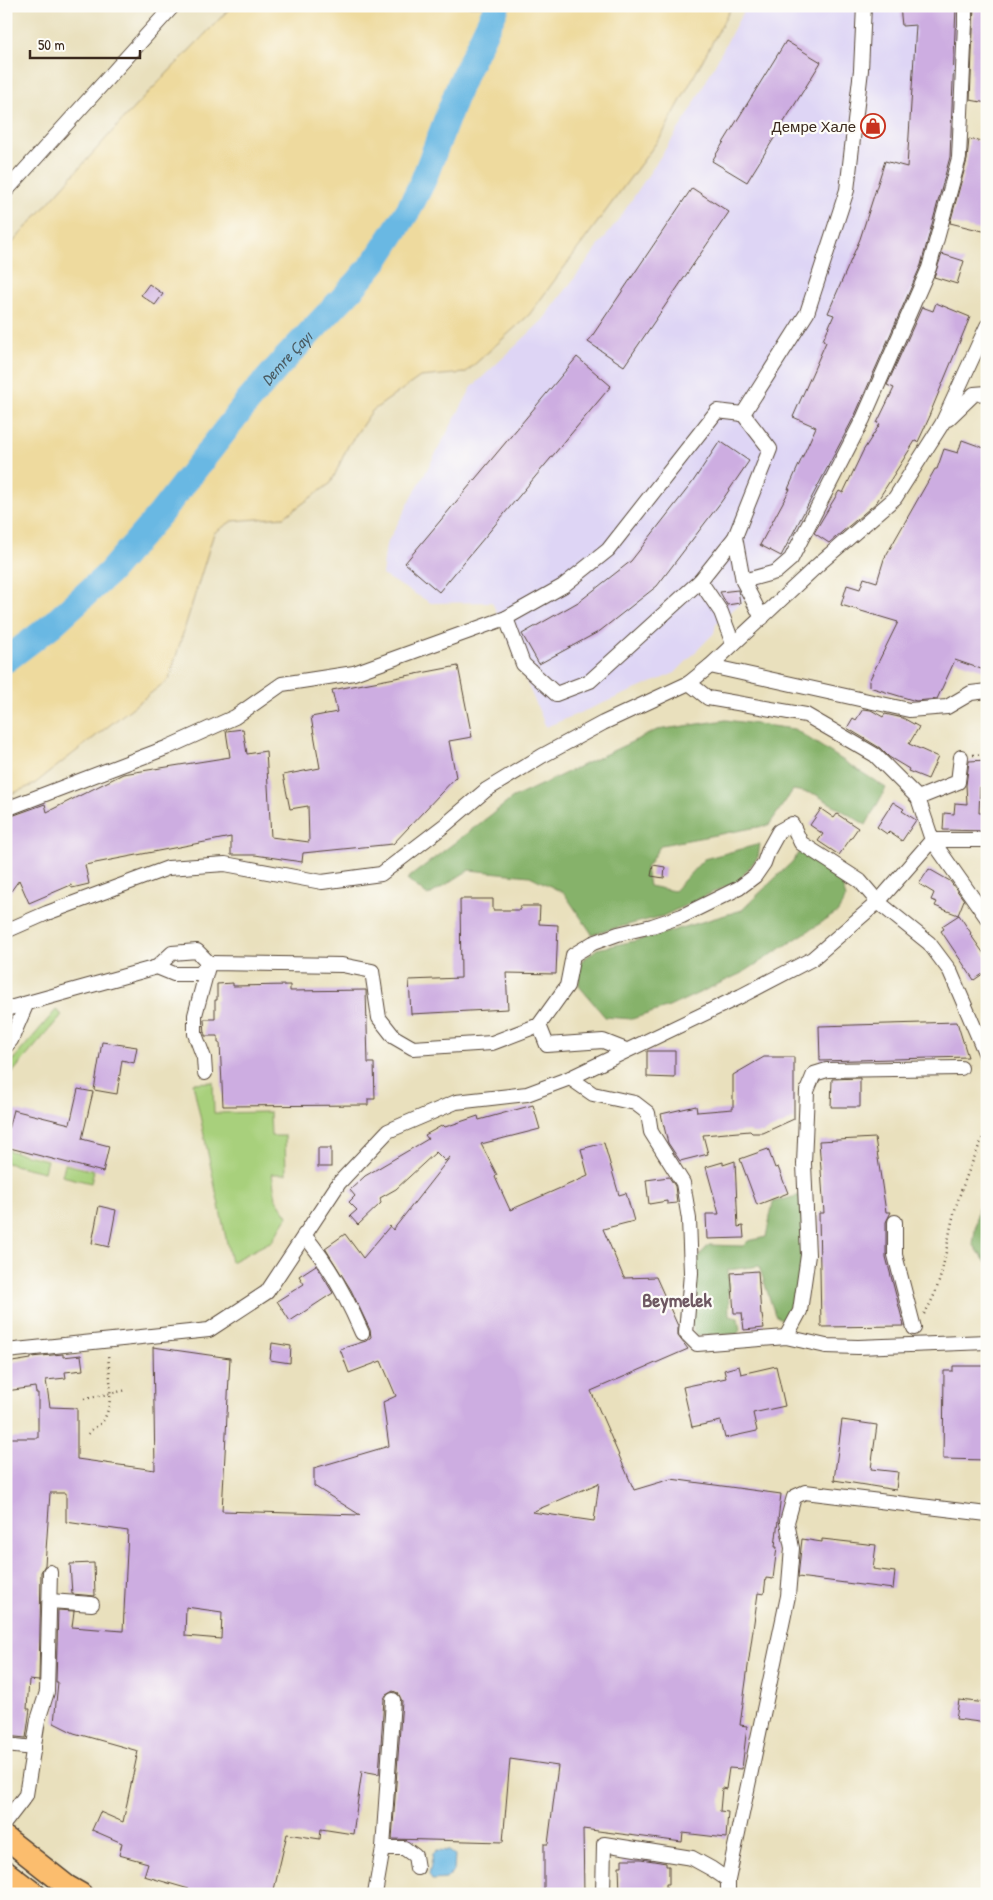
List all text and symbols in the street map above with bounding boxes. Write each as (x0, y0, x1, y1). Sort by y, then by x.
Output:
scale bar (30, 28, 140, 60)
text: 50 m (38, 34, 65, 55)
shop icon: Демре Хале (860, 113, 886, 139)
place label: Демре Хале (772, 116, 856, 137)
water label: Demre Çayı (256, 325, 318, 390)
district label: Beymelek (642, 1286, 713, 1314)

